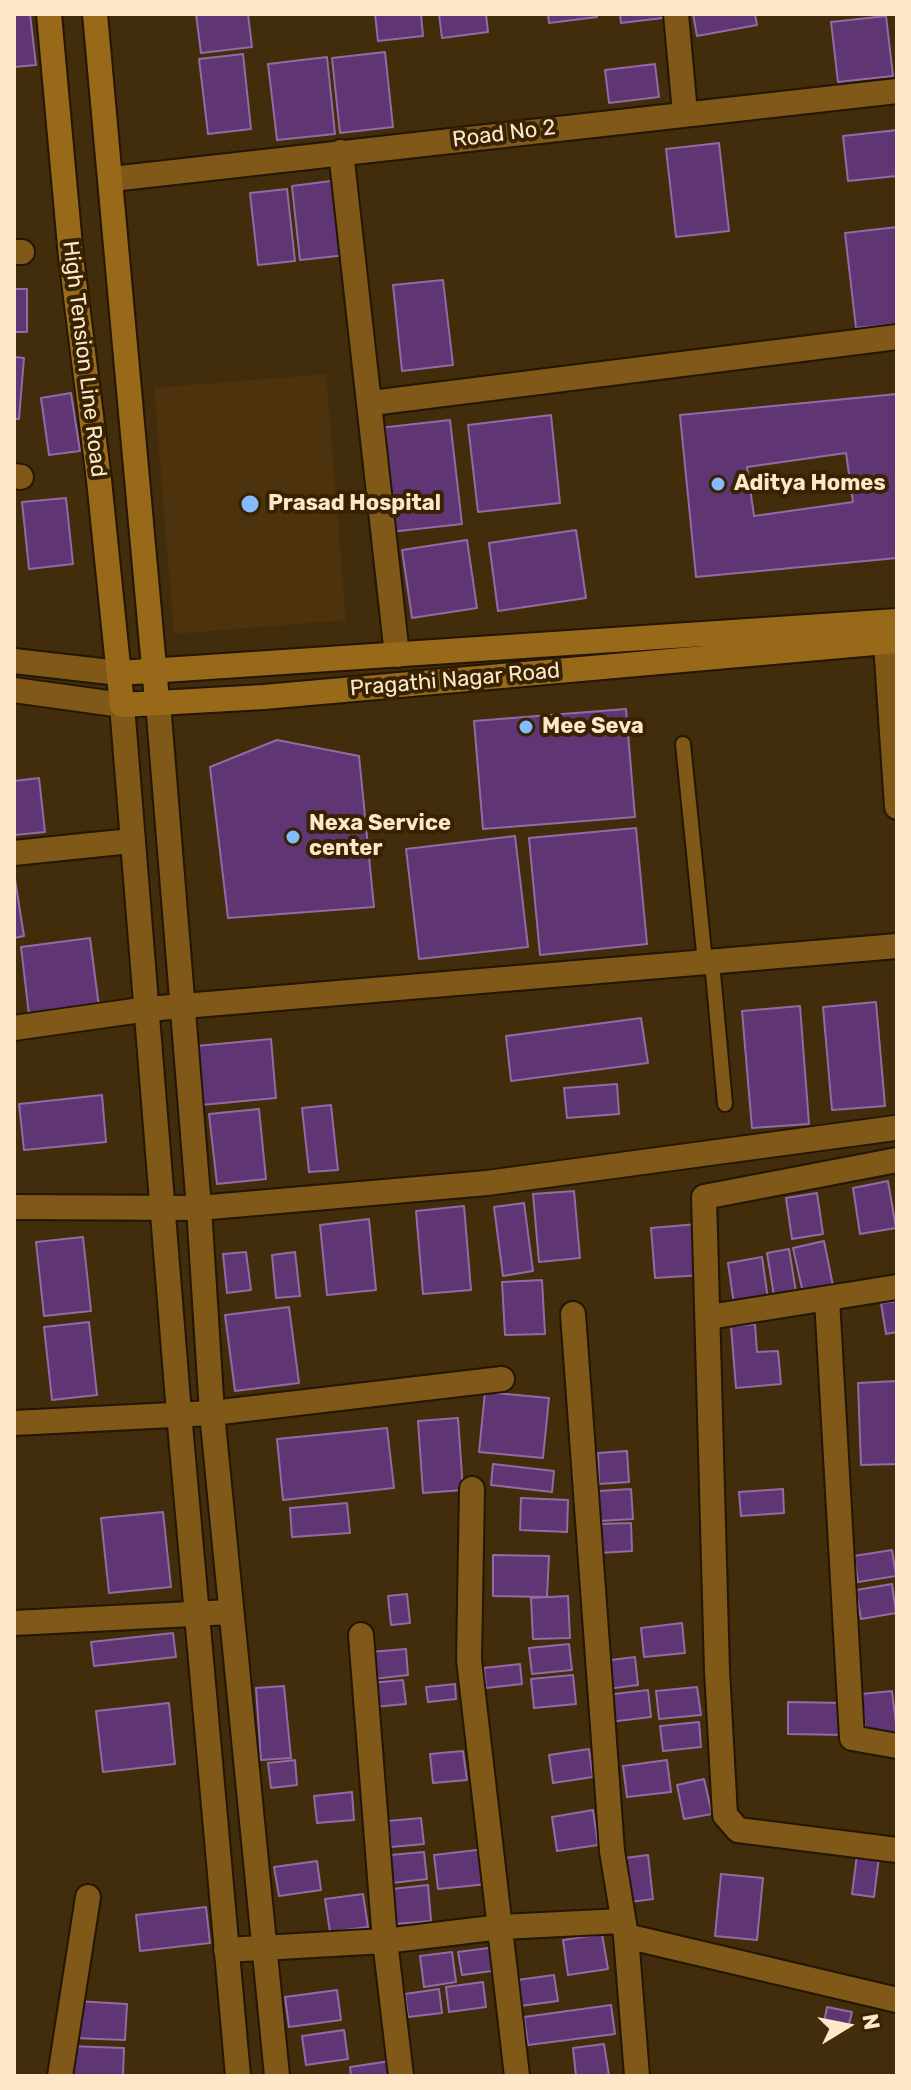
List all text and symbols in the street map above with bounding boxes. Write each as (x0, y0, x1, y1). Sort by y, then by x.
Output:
street label: Road No 2 (451, 115, 557, 153)
street label: High Tension Line Road (56, 239, 112, 479)
place label: Aditya Homes (734, 471, 886, 497)
marker: Aditya Homes (709, 475, 727, 493)
place label: Prasad Hospital (268, 491, 441, 517)
marker: Prasad Hospital (239, 493, 261, 515)
street label: Pragathi Nagar Road (349, 658, 561, 702)
place label: Mee Seva (542, 714, 644, 740)
marker: Mee Seva (517, 718, 535, 736)
place label: Nexa Service center (309, 811, 451, 862)
marker: Nexa Service center (284, 828, 302, 846)
north arrow (807, 1986, 887, 2066)
text: N (856, 2012, 886, 2032)

